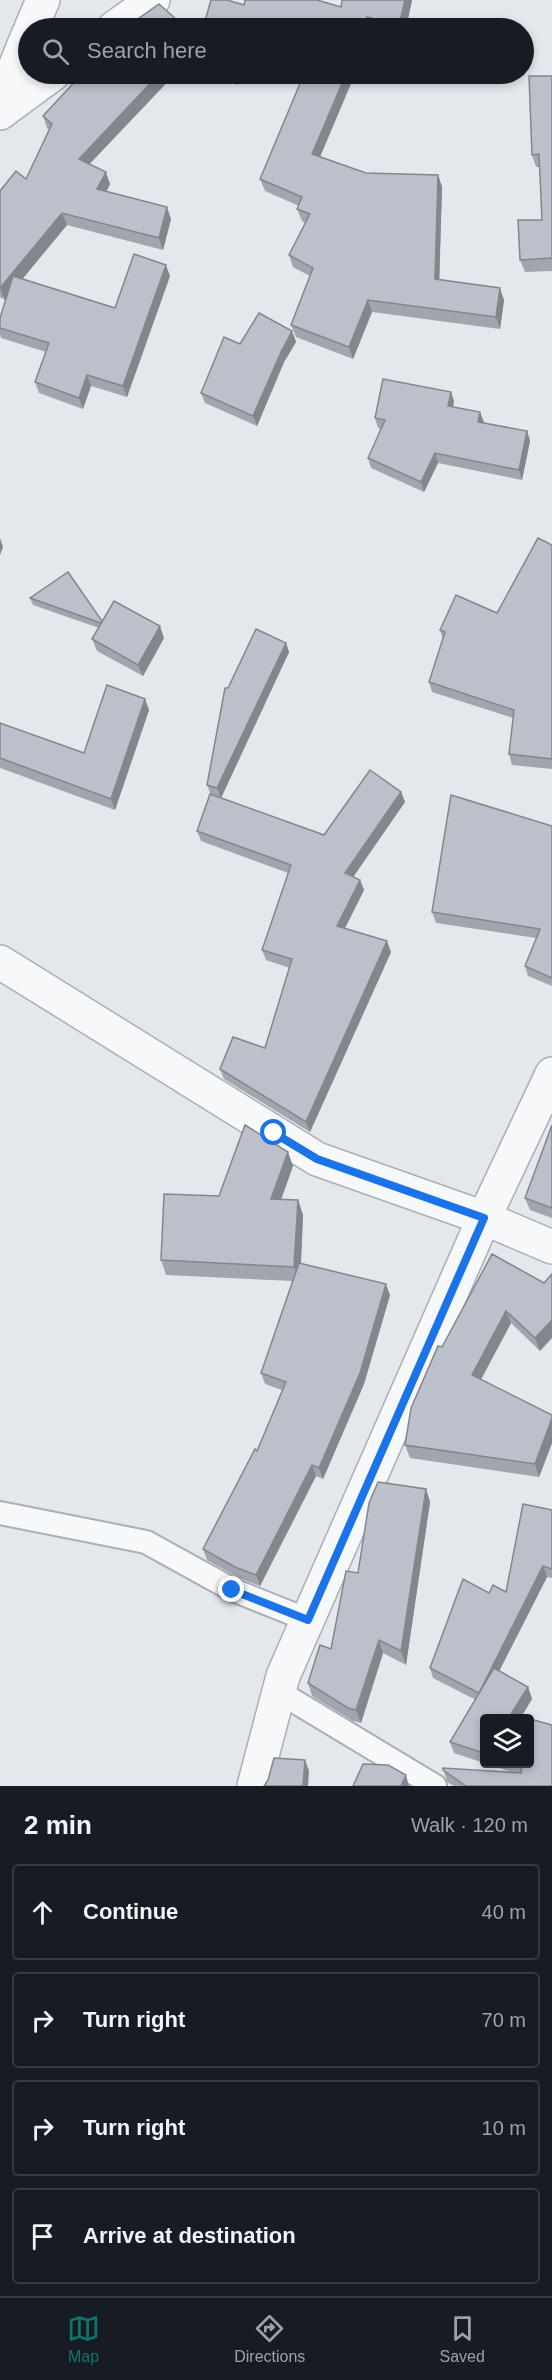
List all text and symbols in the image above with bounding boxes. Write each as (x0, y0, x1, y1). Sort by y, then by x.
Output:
search box (18, 18, 534, 84)
icon: search (39, 35, 72, 68)
text: Search here (87, 38, 207, 63)
route start (260, 1119, 286, 1145)
route end (218, 1576, 244, 1602)
map controls (480, 1714, 534, 1768)
button: layers (480, 1714, 534, 1768)
text: 2 min (24, 1810, 92, 1840)
text: Walk · 120 m (411, 1814, 528, 1836)
icon: ahead (26, 1896, 59, 1929)
text: Continue (83, 1899, 178, 1924)
text: 40 m (482, 1901, 526, 1923)
icon: right (26, 2004, 59, 2037)
text: Turn right (83, 2007, 185, 2032)
text: 70 m (482, 2009, 526, 2031)
icon: right (26, 2112, 59, 2145)
text: Turn right (83, 2115, 185, 2140)
text: 10 m (482, 2117, 526, 2139)
icon: arrive (26, 2220, 59, 2253)
text: Arrive at destination (83, 2223, 296, 2248)
tab: Map (67, 2312, 100, 2366)
tab: Directions (234, 2312, 305, 2366)
tab: Saved (440, 2312, 485, 2366)

